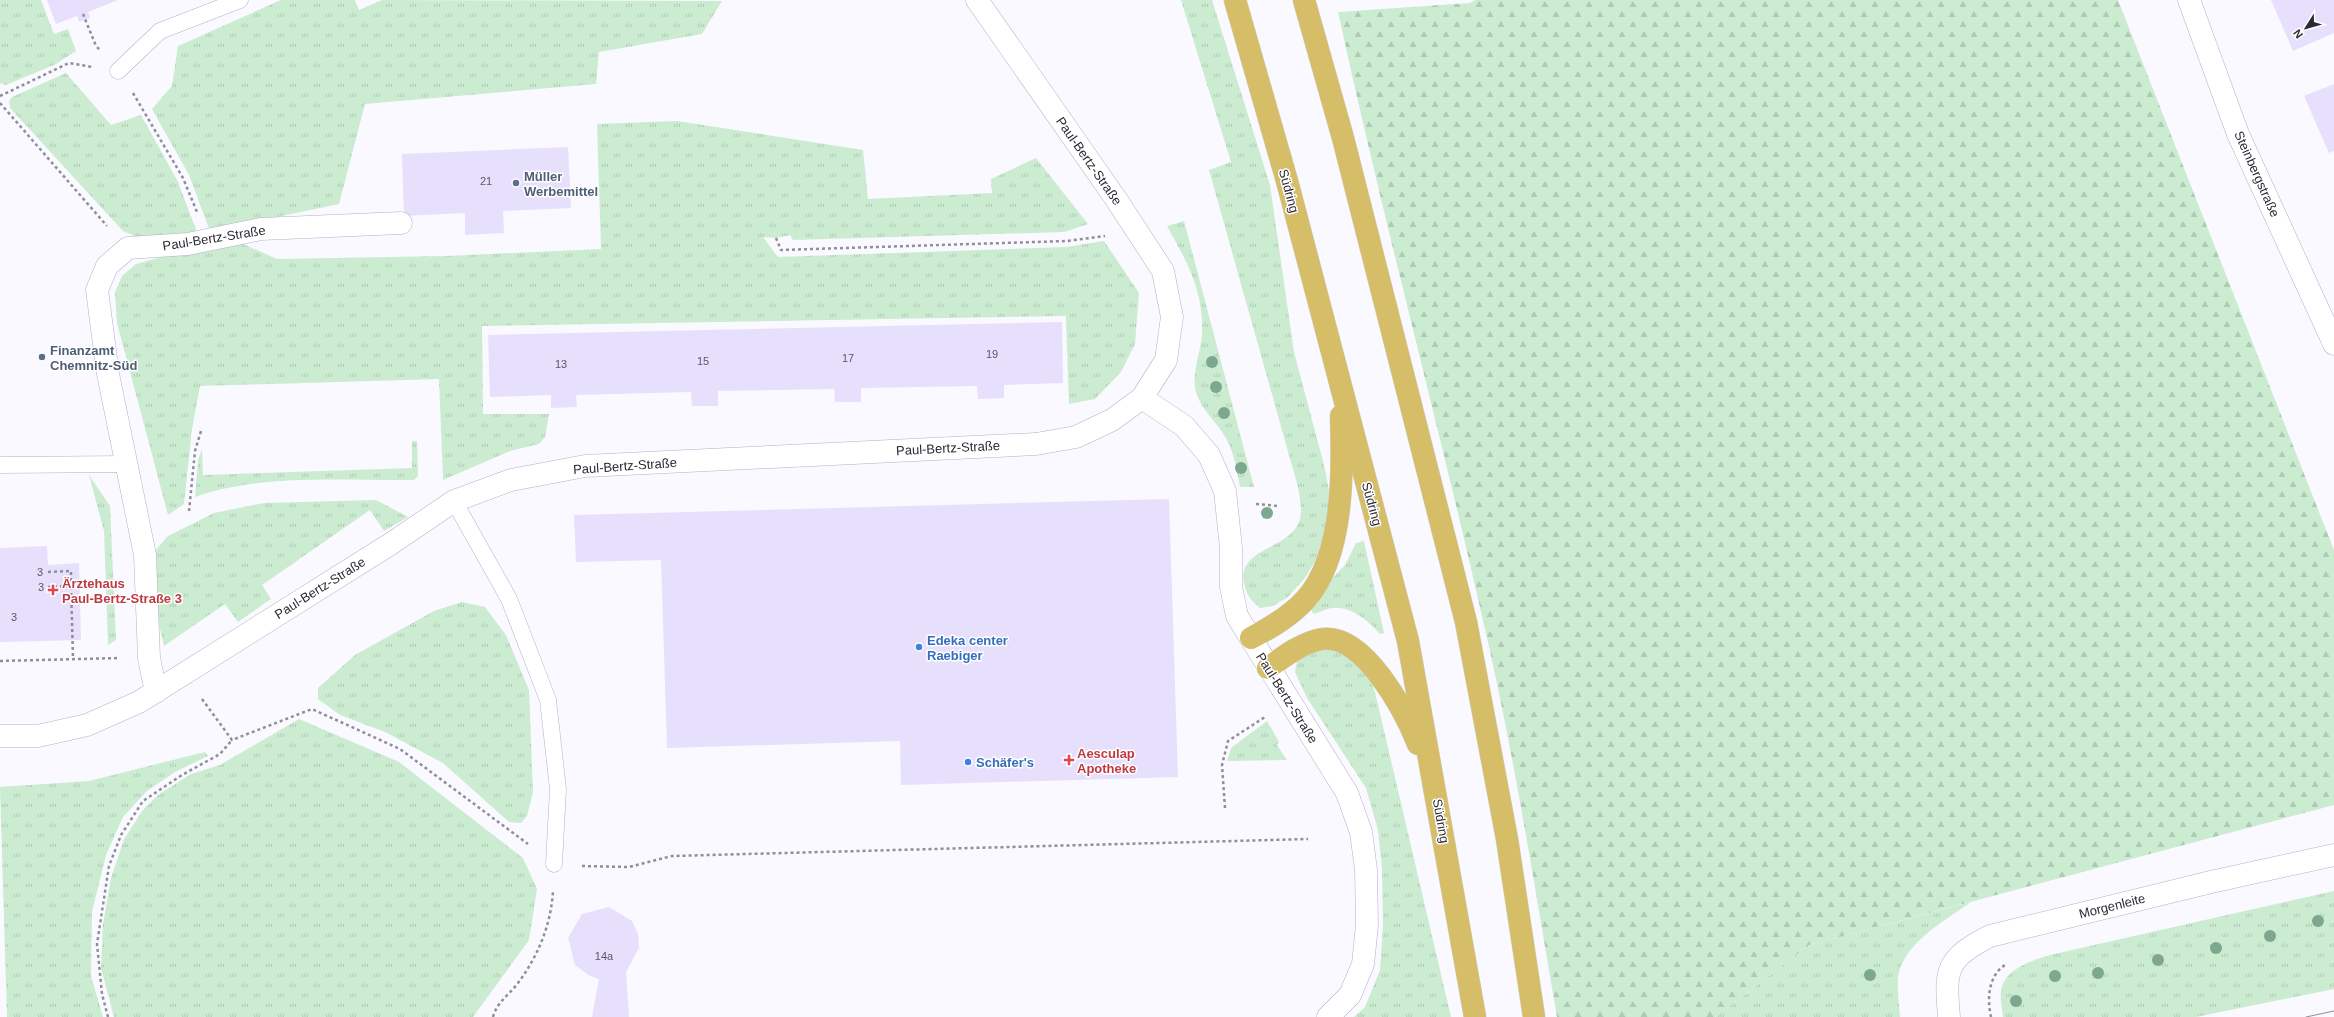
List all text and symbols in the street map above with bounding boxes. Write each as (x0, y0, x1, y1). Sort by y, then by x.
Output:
north arrow (2286, 8, 2326, 48)
text: N (2291, 27, 2305, 41)
street label: Paul-Bertz-Straße (1053, 114, 1125, 208)
street label: Steinbergstraße (2231, 129, 2283, 219)
street label: Südring (1276, 167, 1302, 215)
place label: Müller Werbemittel (524, 169, 598, 199)
house number: 21 (480, 175, 492, 187)
marker: Müller Werbemittel (511, 178, 521, 188)
street label: Paul-Bertz-Straße (161, 222, 267, 254)
place label: Finanzamt Chemnitz-Süd (50, 343, 137, 373)
house number: 19 (986, 348, 998, 360)
marker: Finanzamt Chemnitz-Süd (37, 352, 47, 362)
house number: 17 (842, 352, 854, 364)
house number: 15 (697, 355, 709, 367)
house number: 13 (555, 358, 567, 370)
street label: Paul-Bertz-Straße (896, 438, 1000, 458)
street label: Paul-Bertz-Straße (573, 455, 677, 477)
street label: Südring (1359, 480, 1385, 528)
street label: Paul-Bertz-Straße (272, 554, 368, 622)
house number: 3 (37, 566, 43, 578)
place label: Ärztehaus Paul-Bertz-Straße 3 (62, 576, 182, 606)
house number: 3 (38, 581, 44, 593)
marker: Ärztehaus Paul-Bertz-Straße 3 (47, 584, 59, 596)
house number: 3 (11, 611, 17, 623)
place label: Edeka center Raebiger (927, 633, 1008, 663)
marker: Edeka center Raebiger (914, 642, 924, 652)
street label: Paul-Bertz-Straße (1253, 650, 1321, 746)
place label: Aesculap Apotheke (1077, 746, 1136, 776)
place label: Schäfer's (976, 755, 1034, 770)
marker: Aesculap Apotheke (1064, 755, 1074, 765)
marker: Schäfer's (963, 757, 973, 767)
street label: Südring (1430, 798, 1452, 844)
street label: Morgenleite (2077, 891, 2147, 921)
house number: 14a (595, 950, 614, 962)

